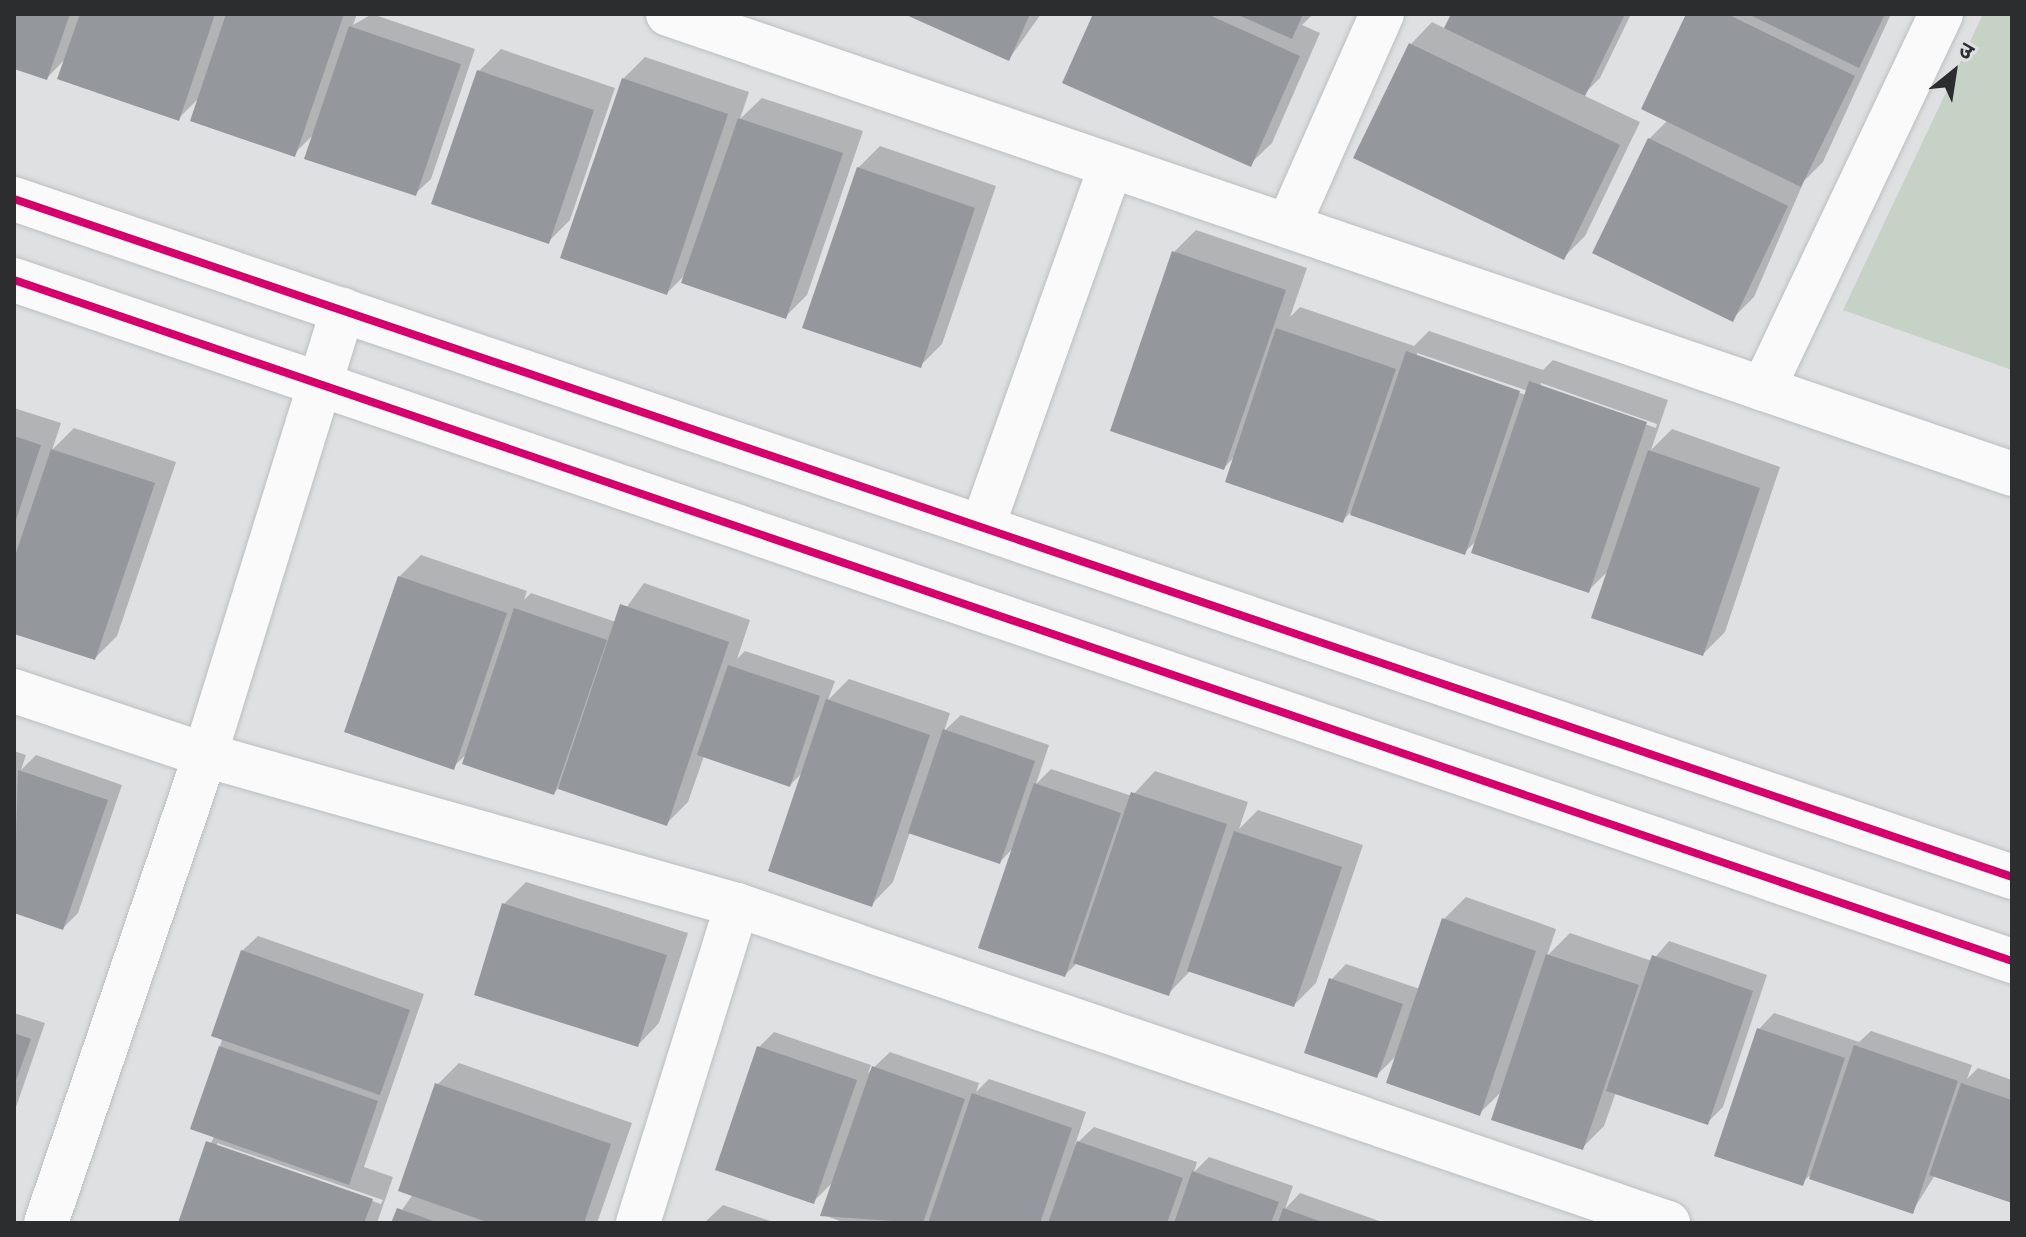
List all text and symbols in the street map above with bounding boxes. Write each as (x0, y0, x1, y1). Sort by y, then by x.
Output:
north arrow (1914, 32, 1994, 112)
text: उ (1954, 36, 1979, 66)

